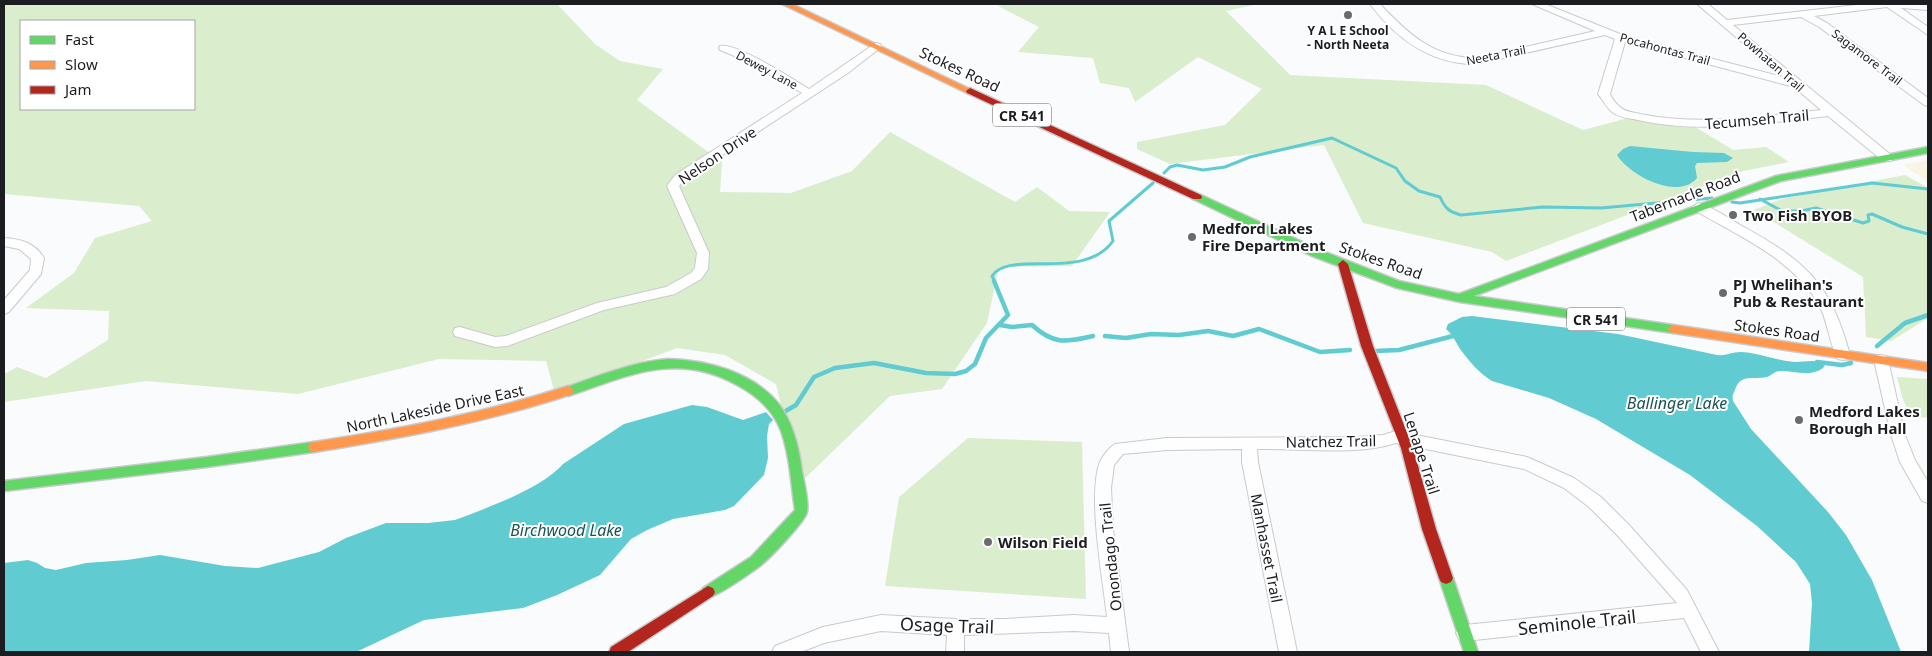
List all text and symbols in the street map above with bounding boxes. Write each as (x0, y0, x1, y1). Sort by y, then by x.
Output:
marker: Y A L E School - North Neeta (1342, 9, 1354, 21)
legend (20, 20, 195, 110)
place label: Y A L E School - North Neeta (1307, 22, 1389, 53)
street label: Sagamore Trail (1828, 25, 1906, 89)
street label: Powhatan Trail (1734, 28, 1808, 96)
text: Fast (65, 29, 94, 49)
street label: Pocahontas Trail (1618, 29, 1712, 69)
street label: Neeta Trail (1465, 41, 1527, 69)
street label: Stokes Road (917, 42, 1003, 96)
street label: Dewey Lane (733, 47, 801, 94)
text: Slow (65, 54, 98, 74)
text: Jam (63, 79, 92, 99)
road number: CR 541 (993, 104, 1051, 126)
street label: Tecumseh Trail (1704, 104, 1810, 134)
street label: Nelson Drive (674, 121, 760, 189)
street label: Tabernacle Road (1627, 166, 1743, 226)
place label: Two Fish BYOB (1743, 205, 1852, 225)
marker: Two Fish BYOB (1727, 209, 1739, 221)
place label: Medford Lakes Fire Department (1202, 218, 1326, 255)
marker: Medford Lakes Fire Department (1186, 231, 1198, 243)
street label: Stokes Road (1337, 236, 1425, 284)
place label: PJ Whelihan's Pub & Restaurant (1733, 274, 1864, 311)
marker: PJ Whelihan's Pub & Restaurant (1717, 287, 1729, 299)
road number: CR 541 (1567, 308, 1625, 330)
street label: Stokes Road (1733, 314, 1821, 346)
street label: North Lakeside Drive East (344, 379, 526, 437)
water label: Ballinger Lake (1627, 392, 1727, 414)
place label: Medford Lakes Borough Hall (1809, 401, 1920, 438)
street label: Lenape Trail (1399, 409, 1445, 497)
marker: Medford Lakes Borough Hall (1793, 414, 1805, 426)
street label: Natchez Trail (1286, 430, 1376, 452)
street label: Manhasset Trail (1247, 492, 1287, 604)
street label: Onondago Trail (1094, 502, 1126, 612)
water label: Birchwood Lake (510, 519, 622, 541)
place label: Wilson Field (998, 532, 1088, 552)
marker: Wilson Field (982, 536, 994, 548)
street label: Seminole Trail (1517, 604, 1637, 640)
street label: Osage Trail (899, 611, 995, 639)

